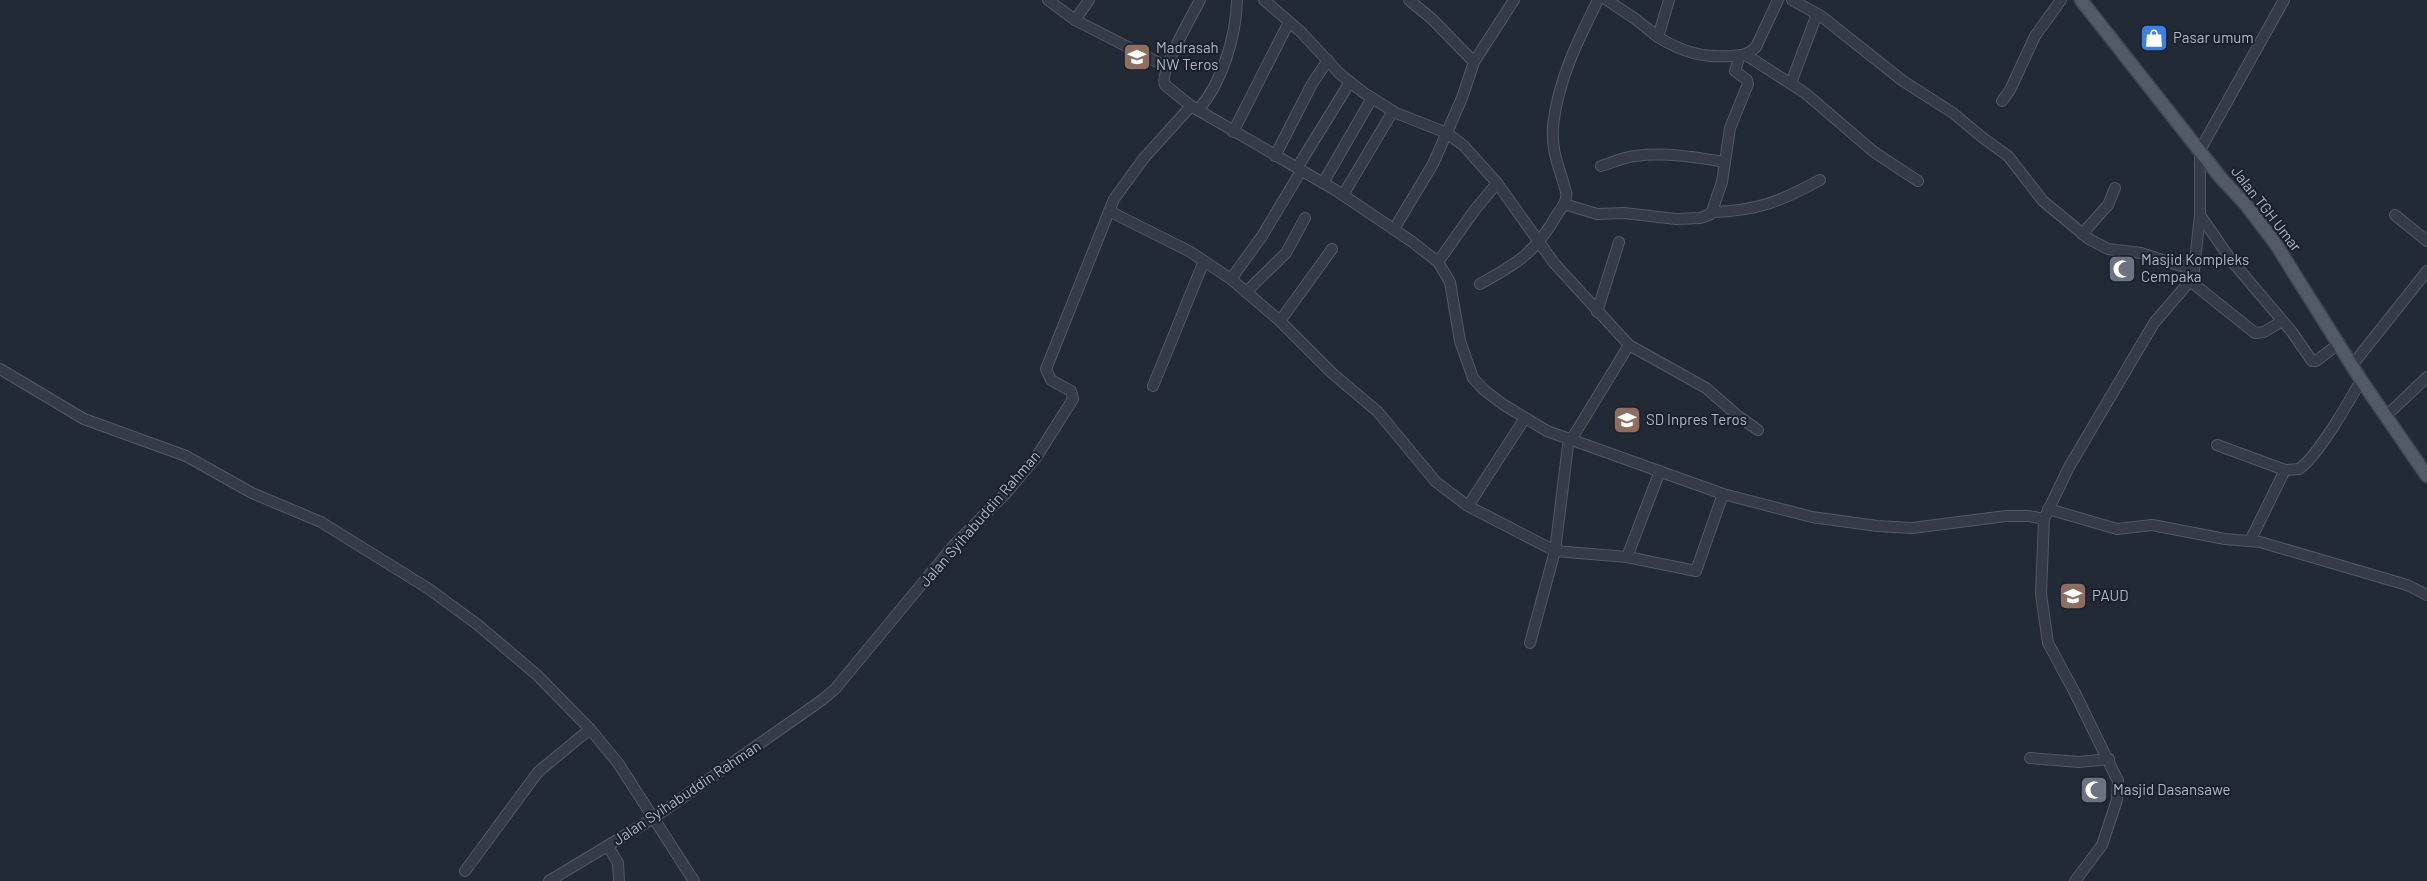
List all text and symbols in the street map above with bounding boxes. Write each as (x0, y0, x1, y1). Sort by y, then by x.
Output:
shop icon: Pasar umum (2139, 23, 2169, 53)
place label: Pasar umum (2173, 28, 2254, 46)
place label: Madrasah NW Teros (1156, 38, 1219, 73)
school or university icon: Madrasah NW Teros (1122, 42, 1152, 72)
street label: Jalan TGH Umar (2228, 162, 2306, 255)
place label: Masjid Kompleks Cempaka (2141, 250, 2249, 285)
mosque icon: Masjid Kompleks Cempaka (2107, 254, 2137, 284)
school or university icon: SD Inpres Teros (1612, 405, 1642, 435)
place label: SD Inpres Teros (1646, 410, 1747, 428)
street label: Jalan Syihabuddin Rahman (915, 447, 1043, 590)
school or university icon: PAUD (2058, 581, 2088, 611)
place label: PAUD (2092, 586, 2129, 604)
street label: Jalan Syihabuddin Rahman (609, 736, 764, 848)
mosque icon: Masjid Dasansawe (2079, 775, 2109, 805)
place label: Masjid Dasansawe (2113, 780, 2230, 798)

